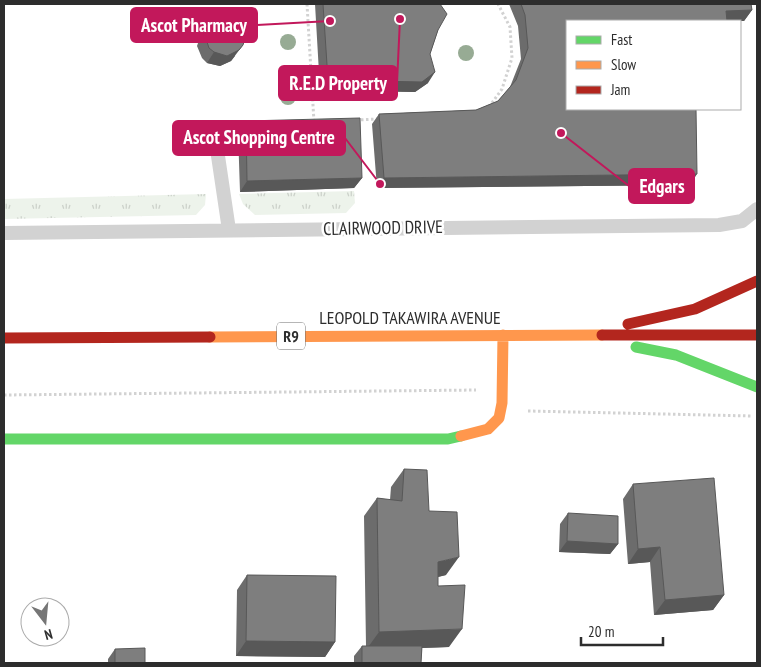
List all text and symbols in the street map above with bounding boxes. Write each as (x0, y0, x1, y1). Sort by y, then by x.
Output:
callout: Ascot Pharmacy (131, 8, 257, 42)
text: Ascot Pharmacy (140, 13, 247, 37)
legend (566, 20, 741, 110)
text: Fast (611, 30, 632, 49)
text: Slow (611, 55, 636, 74)
callout: R.E.D Property (279, 66, 397, 100)
text: R.E.D Property (289, 71, 387, 95)
text: Jam (610, 80, 630, 99)
callout: Ascot Shopping Centre (173, 121, 345, 155)
text: Ascot Shopping Centre (182, 125, 335, 149)
callout: Edgars (629, 169, 694, 203)
text: Edgars (639, 174, 685, 198)
street label: CLAIRWOOD DRIVE (323, 215, 443, 240)
street label: LEOPOLD TAKAWIRA AVENUE (319, 306, 501, 329)
road number: R9 (277, 322, 305, 350)
north arrow (20, 597, 70, 647)
scale bar (581, 614, 664, 646)
text: 20 m (588, 622, 614, 641)
text: N (42, 625, 55, 644)

